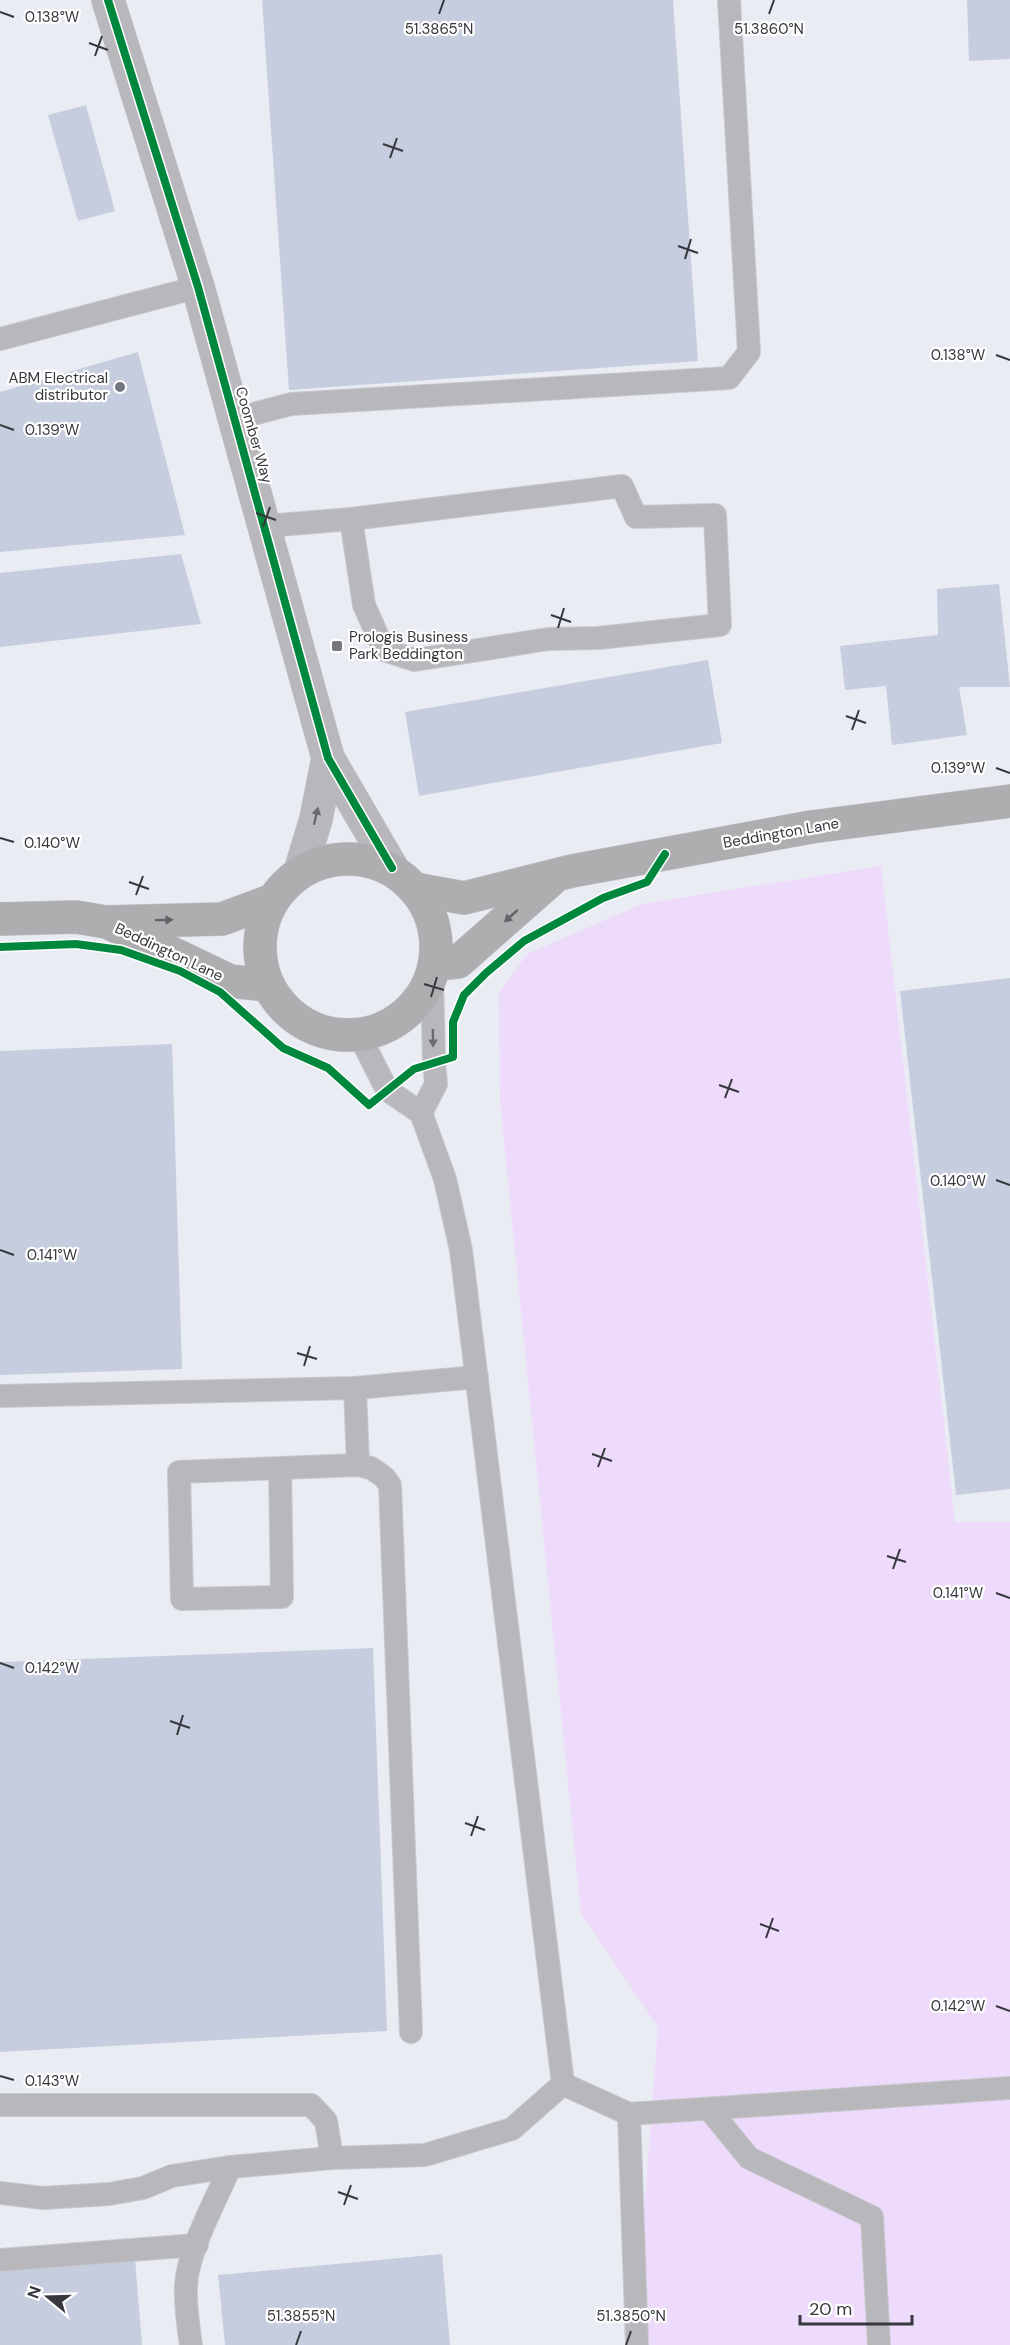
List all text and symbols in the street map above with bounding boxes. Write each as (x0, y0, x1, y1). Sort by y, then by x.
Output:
text: 0.138°W (25, 7, 80, 27)
text: 51.3865°N (405, 19, 473, 39)
text: 51.3860°N (734, 19, 804, 39)
text: 0.138°W (931, 345, 986, 365)
place label: ABM Electrical distributor (9, 368, 108, 405)
marker: ABM Electrical distributor (113, 380, 127, 394)
street label: Coomber Way (231, 384, 277, 486)
text: 0.139°W (25, 420, 80, 440)
place label: Prologis Business Park Beddington (349, 627, 468, 664)
marker: Prologis Business Park Beddington (330, 639, 344, 653)
text: 0.139°W (931, 758, 986, 778)
one-way arrow (312, 807, 322, 825)
street label: Beddington Lane (721, 813, 841, 853)
text: 0.140°W (24, 833, 80, 853)
one-way arrow (504, 909, 519, 922)
one-way arrow (155, 916, 174, 925)
street label: Beddington Lane (112, 918, 226, 986)
one-way arrow (428, 1028, 438, 1047)
text: 0.140°W (930, 1171, 986, 1191)
text: 0.141°W (27, 1245, 78, 1265)
text: 0.141°W (933, 1583, 984, 1603)
text: 0.142°W (25, 1658, 80, 1678)
text: 0.142°W (931, 1996, 986, 2016)
text: 0.143°W (25, 2071, 80, 2091)
north arrow (18, 2267, 78, 2327)
text: N (22, 2283, 46, 2301)
scale bar (800, 2288, 912, 2326)
text: 20 m (809, 2297, 852, 2321)
text: 51.3855°N (267, 2306, 335, 2326)
text: 51.3850°N (596, 2306, 666, 2326)

